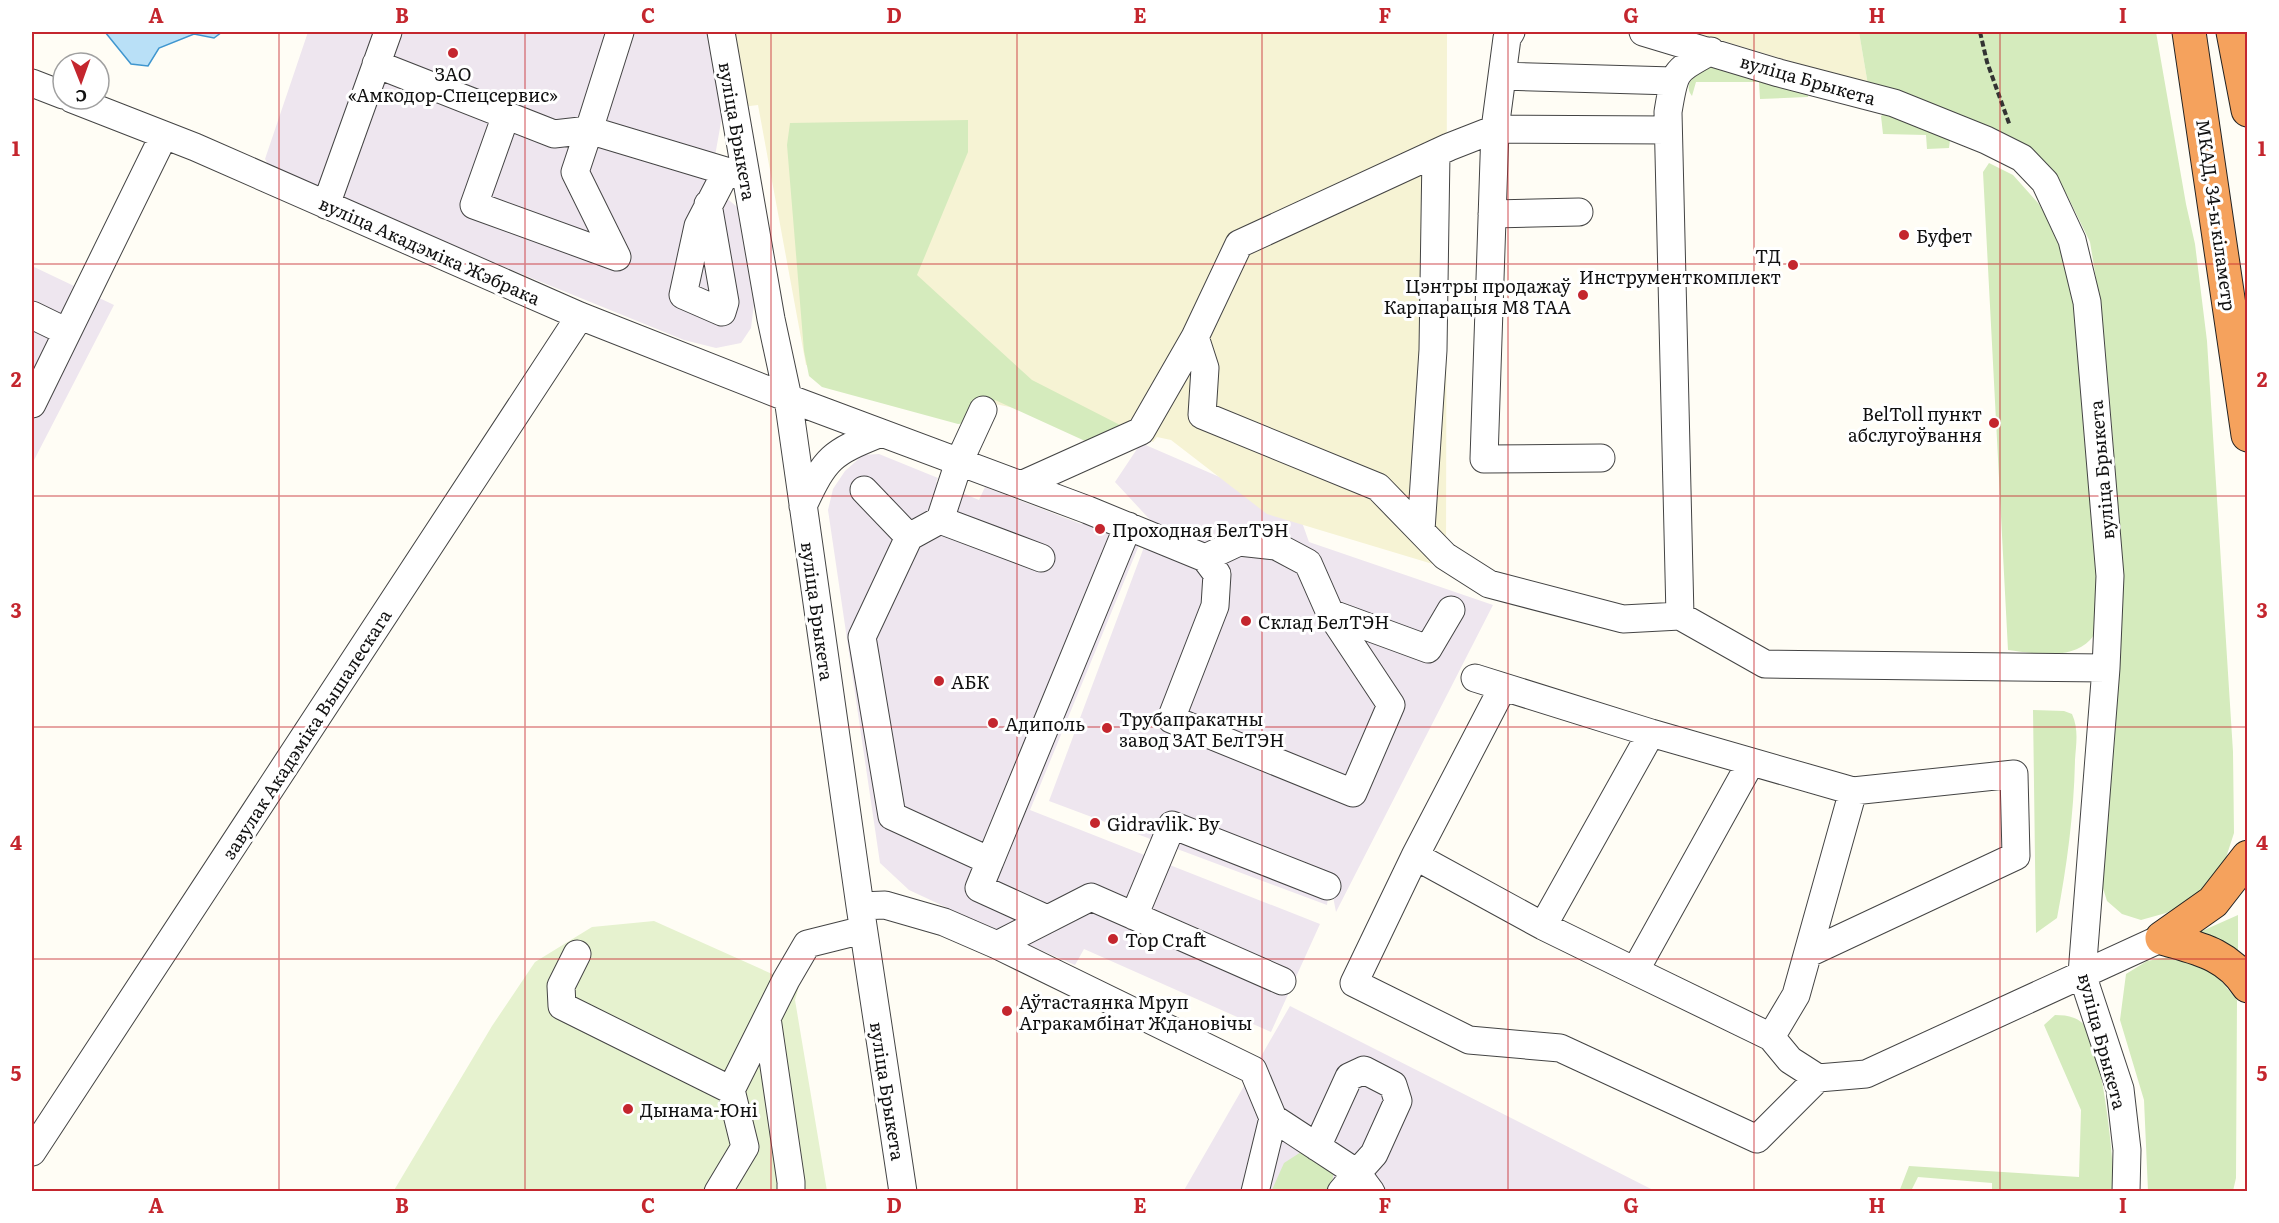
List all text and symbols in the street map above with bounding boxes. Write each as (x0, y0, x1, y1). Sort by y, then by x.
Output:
text: A (148, 0, 164, 29)
text: B (395, 0, 409, 29)
text: C (641, 0, 655, 29)
text: D (886, 0, 902, 29)
text: E (1133, 0, 1147, 29)
text: F (1379, 0, 1392, 29)
text: G (1623, 0, 1639, 29)
text: H (1869, 0, 1885, 29)
text: I (2119, 0, 2127, 29)
marker: ЗАО «Амкодор-Спецсервис» (446, 46, 460, 60)
street label: вуліца Брыкета (1737, 47, 1879, 111)
north arrow (51, 51, 111, 111)
place label: ЗАО «Амкодор-Спецсервис» (348, 60, 558, 108)
street label: вуліца Брыкета (713, 60, 764, 203)
text: С (75, 85, 87, 109)
street label: МКАД, 34-ы кіламетр (2190, 117, 2244, 313)
text: 1 (12, 132, 20, 162)
text: 1 (2258, 132, 2266, 162)
street label: вуліца Акадэміка Жэбрака (315, 189, 545, 311)
place label: Буфет (1916, 222, 1972, 249)
marker: Буфет (1897, 228, 1911, 242)
place label: ТД Инструменткомплект (1579, 242, 1781, 290)
marker: ТД Инструменткомплект (1786, 258, 1800, 272)
place label: Цэнтры продажаў Карпарацыя М8 ТАА (1383, 272, 1572, 320)
marker: Цэнтры продажаў Карпарацыя М8 ТАА (1576, 288, 1590, 302)
text: 2 (11, 363, 22, 393)
text: 2 (2257, 363, 2268, 393)
street label: вуліца Брыкета (2081, 399, 2121, 541)
place label: BelToll пункт абслугоўвання (1848, 400, 1982, 448)
marker: BelToll пункт абслугоўвання (1987, 416, 2001, 430)
place label: Проходная БелТЭН (1112, 516, 1289, 543)
marker: Проходная БелТЭН (1093, 522, 1107, 536)
street label: вуліца Брыкета (795, 540, 841, 683)
text: 3 (10, 594, 22, 624)
text: 3 (2256, 594, 2268, 624)
street label: завулак Акадэміка Вышалескага (215, 603, 397, 865)
place label: Склад БелТЭН (1258, 608, 1389, 635)
marker: Склад БелТЭН (1239, 614, 1253, 628)
place label: АБК (951, 668, 989, 695)
marker: АБК (932, 674, 946, 688)
place label: Трубапракатны завод ЗАТ БелТЭН (1119, 705, 1284, 753)
place label: Адиполь (1005, 710, 1085, 737)
marker: Адиполь (986, 716, 1000, 730)
marker: Трубапракатны завод ЗАТ БелТЭН (1100, 721, 1114, 735)
place label: Gidravlik. By (1107, 810, 1220, 837)
marker: Gidravlik. By (1088, 816, 1102, 830)
text: 4 (10, 826, 22, 856)
text: 4 (2256, 826, 2268, 856)
place label: Top Craft (1125, 926, 1207, 953)
marker: Top Craft (1106, 932, 1120, 946)
street label: вуліца Брыкета (2072, 970, 2134, 1112)
place label: Аўтастаянка Мруп Агракамбінат Ждановічы (1019, 988, 1252, 1036)
marker: Аўтастаянка Мруп Агракамбінат Ждановічы (1000, 1004, 1014, 1018)
street label: вуліца Брыкета (864, 1020, 912, 1163)
text: 5 (11, 1057, 22, 1087)
text: 5 (2257, 1057, 2268, 1087)
place label: Дынама-Юні (640, 1096, 758, 1123)
marker: Дынама-Юні (621, 1102, 635, 1116)
text: A (148, 1189, 164, 1219)
text: B (395, 1189, 409, 1219)
text: C (641, 1189, 655, 1219)
text: D (886, 1189, 902, 1219)
text: E (1133, 1189, 1147, 1219)
text: F (1379, 1189, 1392, 1219)
text: G (1623, 1189, 1639, 1219)
text: H (1869, 1189, 1885, 1219)
text: I (2119, 1189, 2127, 1219)

